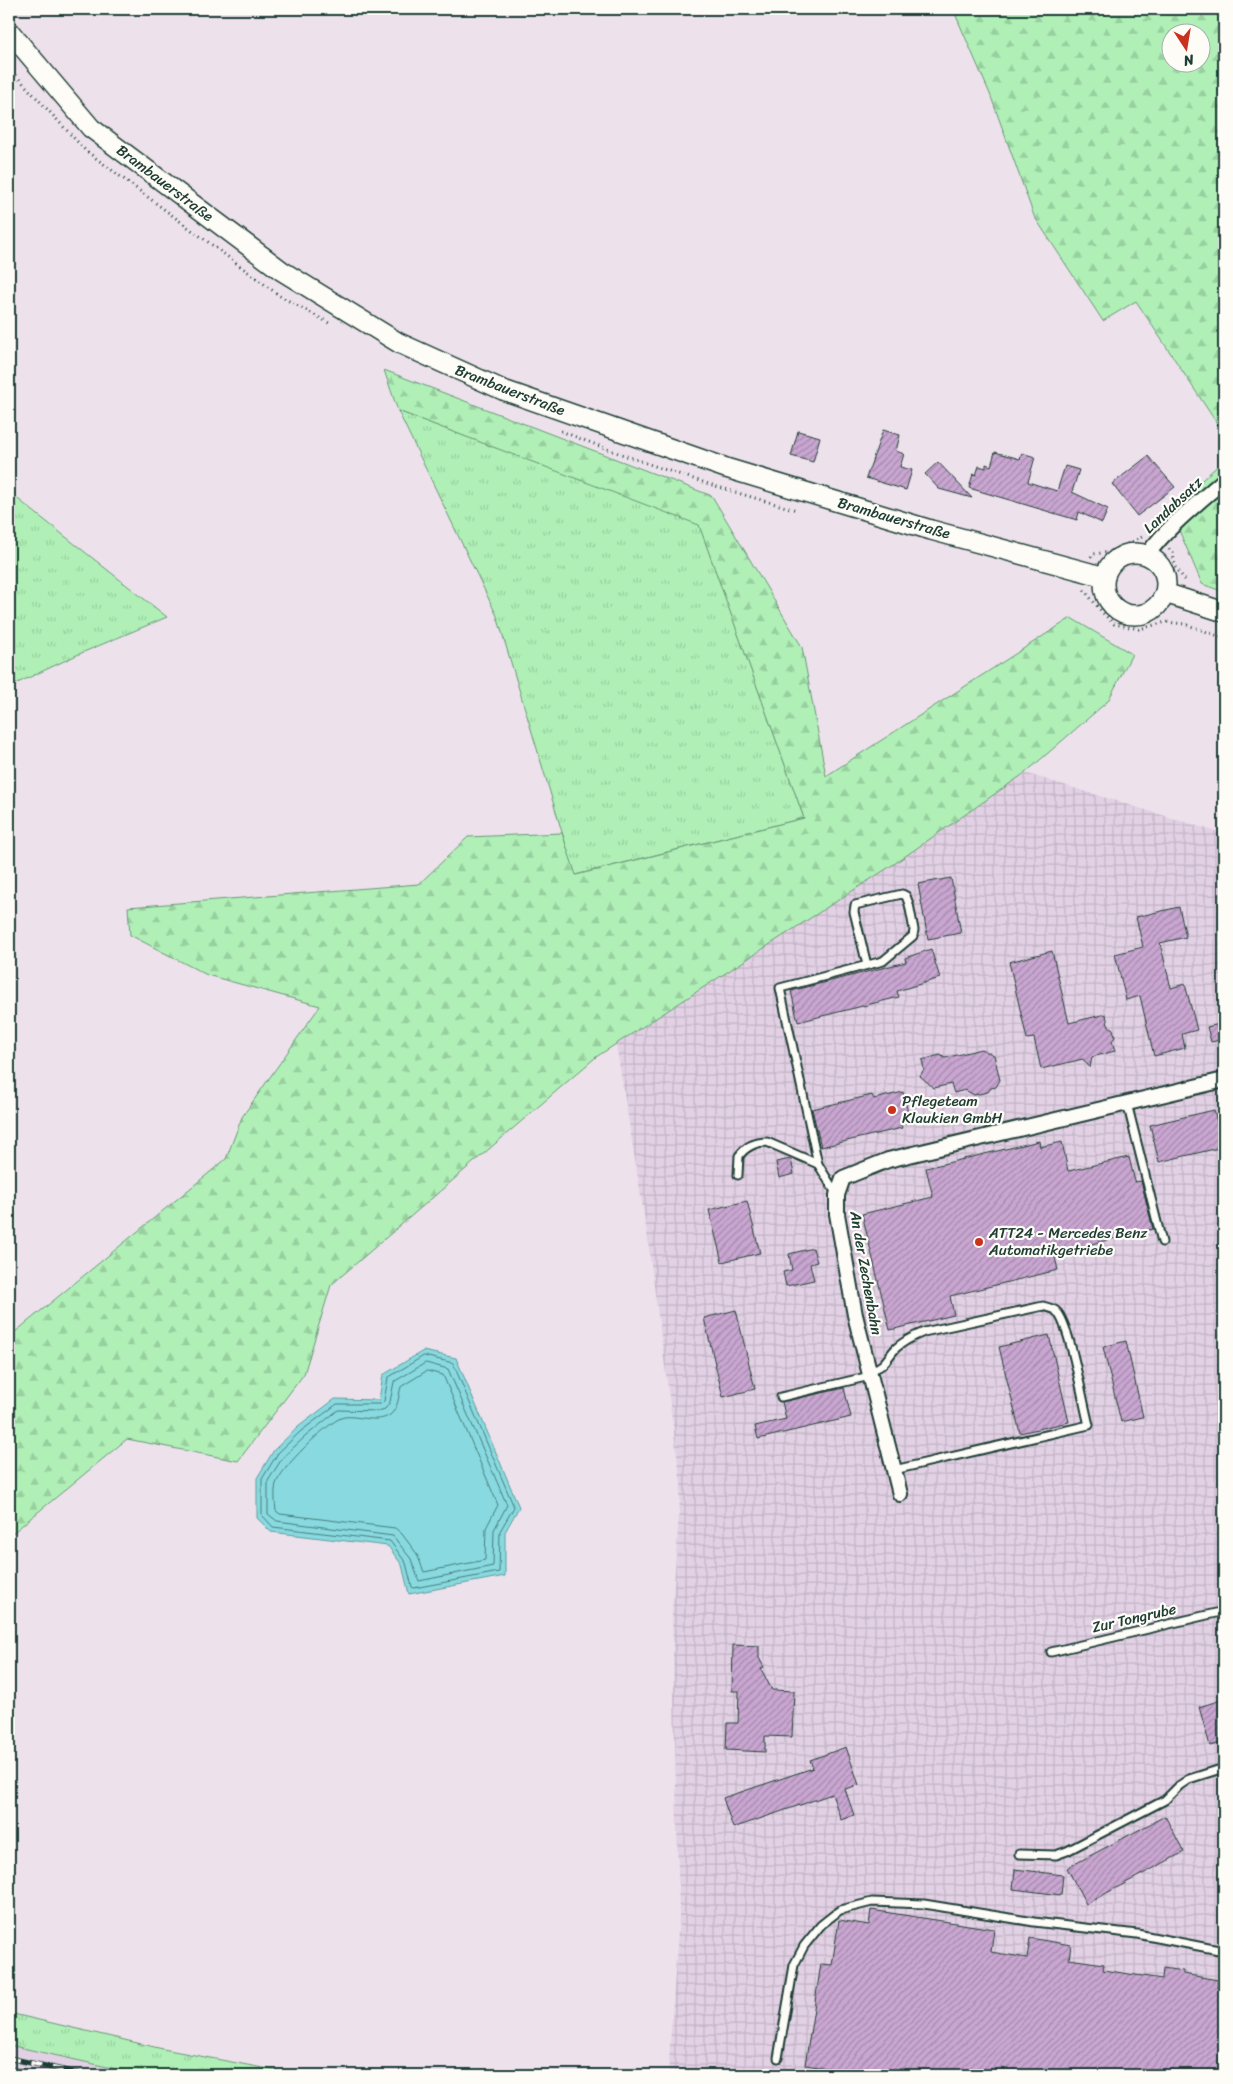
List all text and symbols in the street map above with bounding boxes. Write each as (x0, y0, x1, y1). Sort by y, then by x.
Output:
north arrow (1160, 22, 1210, 72)
text: N (1181, 47, 1197, 74)
street label: Brambauerstraße (111, 138, 219, 228)
street label: Brambauerstraße (451, 357, 569, 423)
street label: Landabsatz (1137, 470, 1210, 540)
street label: Brambauerstraße (835, 489, 953, 547)
place label: Pflegeteam Klaukien GmbH (902, 1088, 1003, 1131)
marker: Pflegeteam Klaukien GmbH (886, 1104, 898, 1116)
street label: An der Zechenbahn (842, 1208, 890, 1337)
place label: ATT24 - Mercedes Benz Automatikgetriebe (988, 1220, 1148, 1263)
marker: ATT24 - Mercedes Benz Automatikgetriebe (973, 1236, 985, 1248)
street label: Zur Tongrube (1089, 1596, 1179, 1640)

